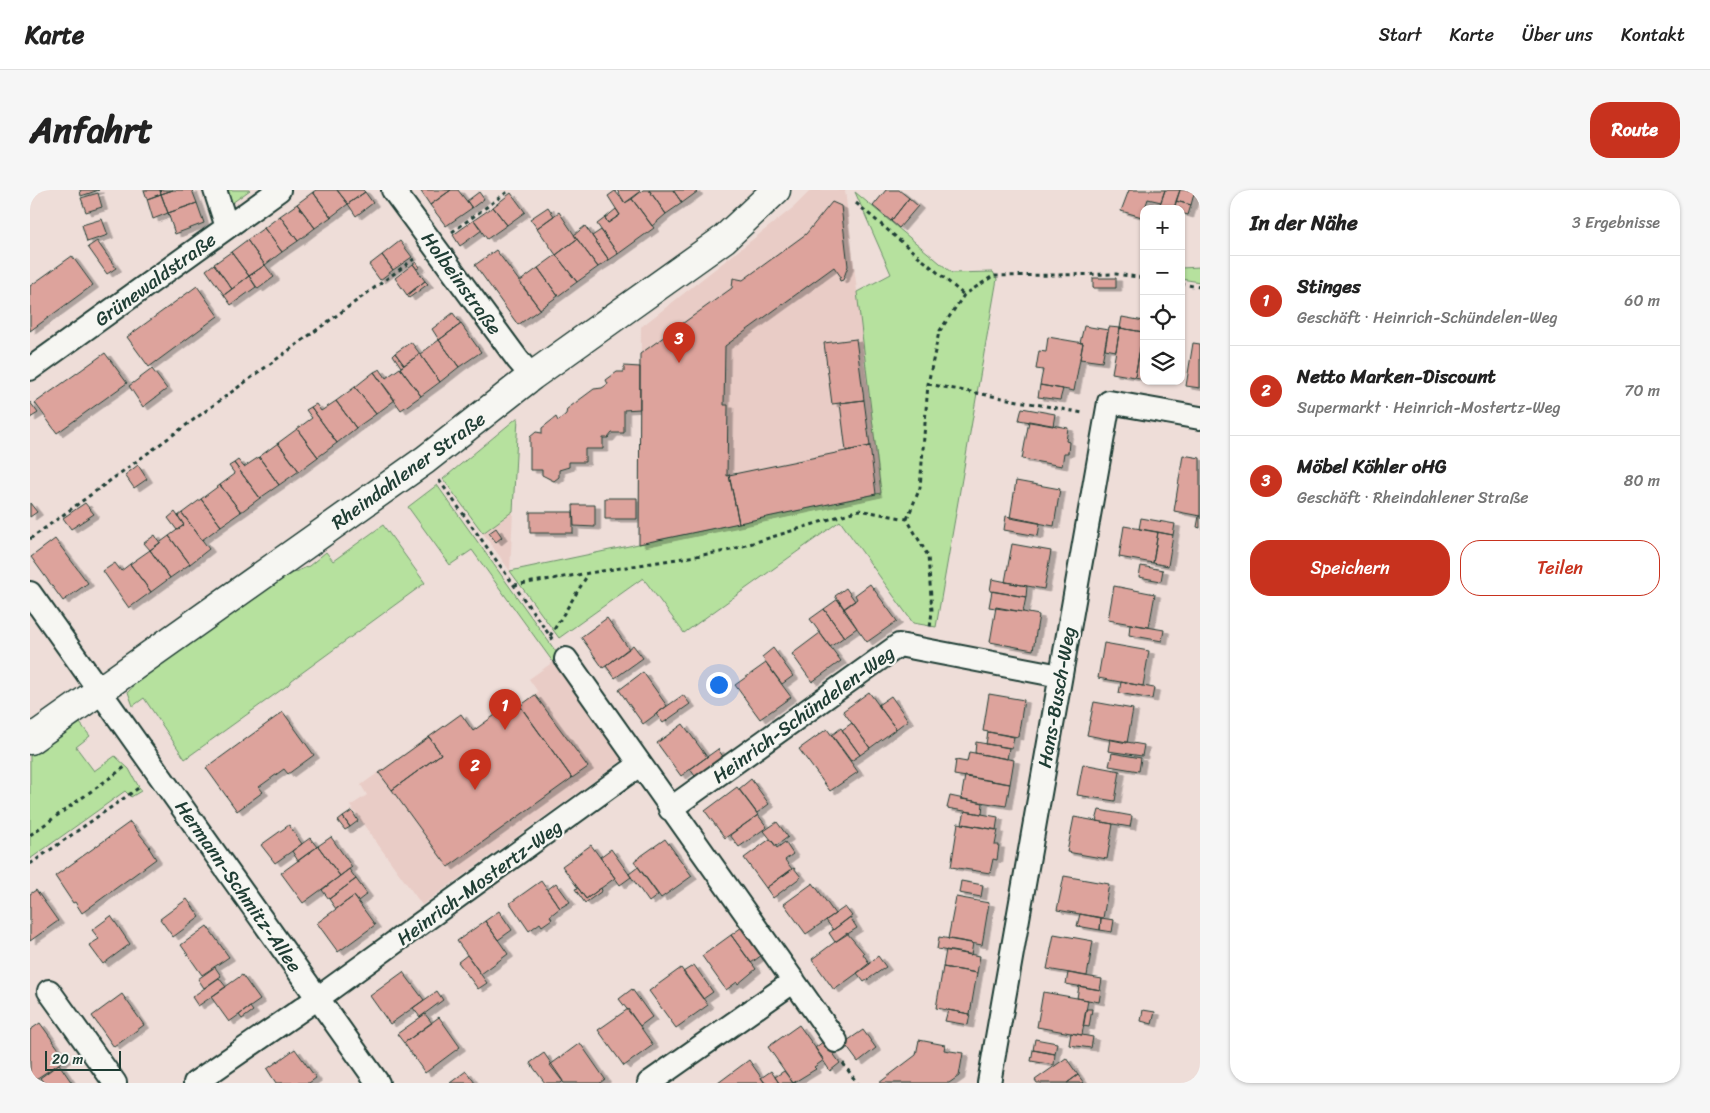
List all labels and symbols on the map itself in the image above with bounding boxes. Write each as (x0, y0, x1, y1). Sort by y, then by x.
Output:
street label: Grünewaldstraße (87, 224, 224, 335)
street label: Holbeinstraße (413, 225, 511, 342)
pin: 3 (663, 322, 695, 363)
street label: Rheindahlener Straße (324, 403, 493, 538)
street label: Hans-Busch-Weg (1028, 624, 1085, 770)
street label: Heinrich-Schündelen-Weg (705, 636, 902, 792)
your location (706, 672, 732, 698)
pin: 1 (489, 689, 521, 730)
pin: 2 (459, 749, 491, 790)
street label: Hermann-Schmitz-Allee (166, 793, 311, 980)
street label: Heinrich-Mostertz-Weg (389, 810, 570, 954)
scale bar (45, 1048, 121, 1071)

